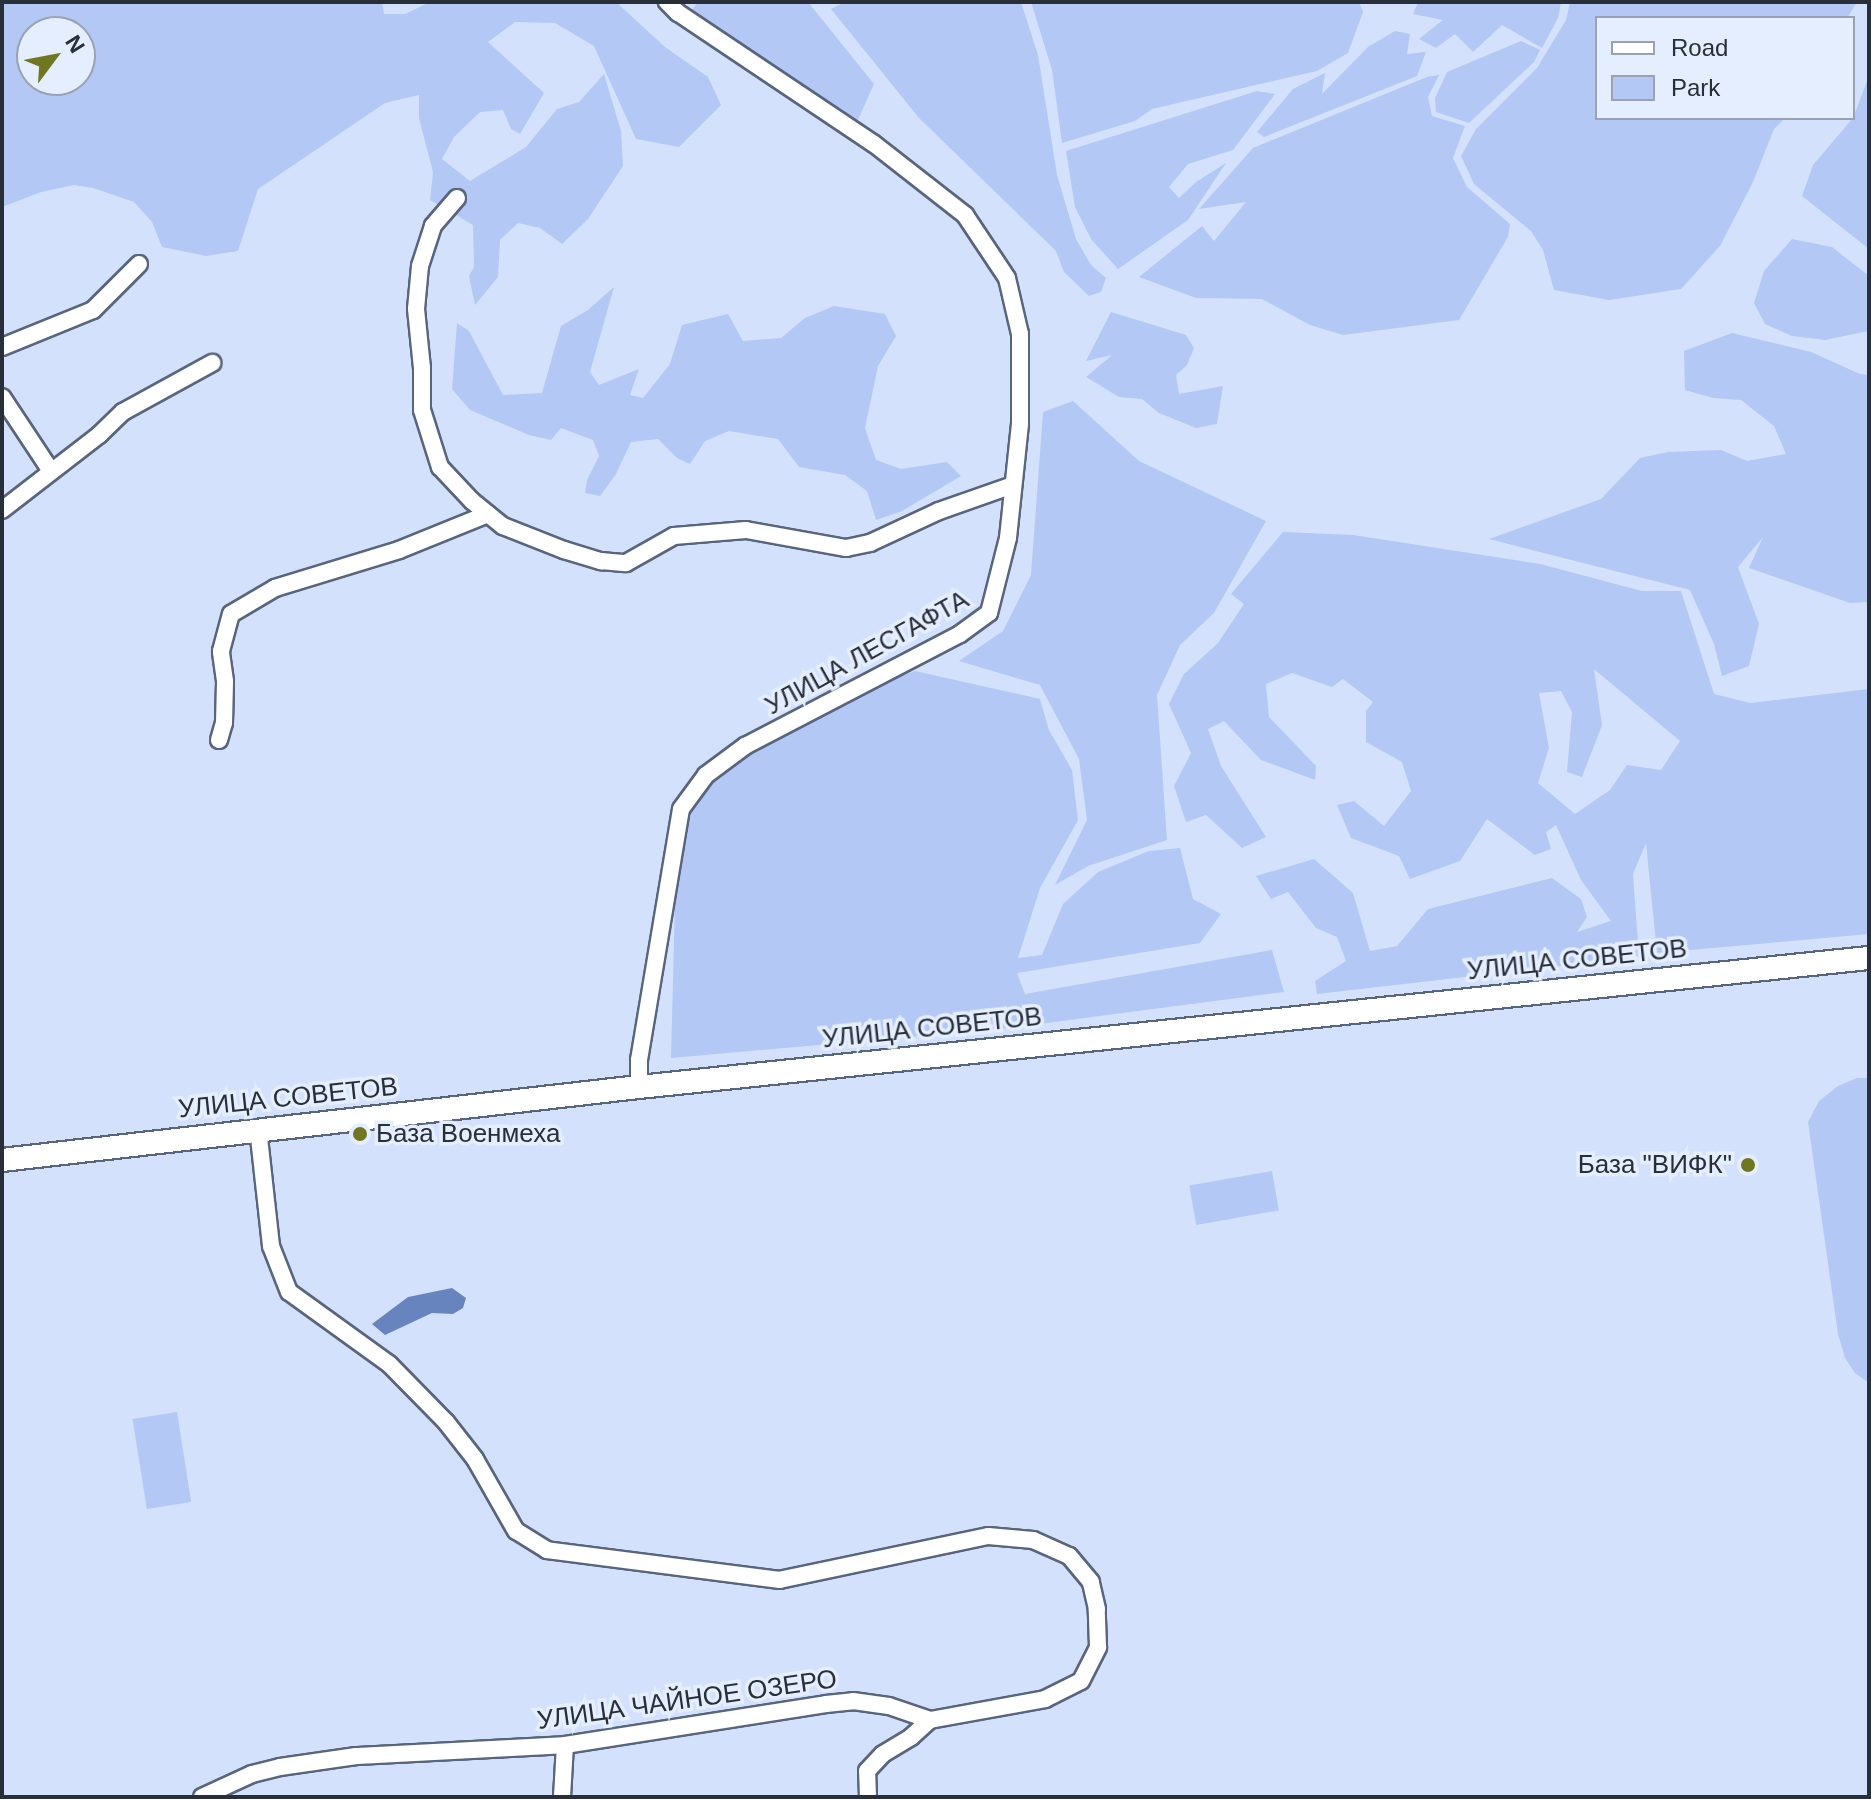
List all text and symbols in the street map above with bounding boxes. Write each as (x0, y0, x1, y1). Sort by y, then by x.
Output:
north arrow (16, 16, 96, 96)
legend (1595, 16, 1855, 120)
text: N (60, 31, 90, 57)
text: Road (1671, 34, 1728, 61)
text: Park (1671, 74, 1720, 101)
street label: УЛИЦА ЛЕСГАФТА (760, 584, 974, 722)
street label: УЛИЦА СОВЕТОВ (1466, 933, 1688, 987)
street label: УЛИЦА СОВЕТОВ (821, 1001, 1043, 1055)
street label: УЛИЦА СОВЕТОВ (177, 1071, 399, 1125)
place label: База Военмеха (376, 1118, 560, 1150)
marker: База Военмеха (351, 1125, 369, 1143)
place label: База "ВИФК" (1578, 1149, 1732, 1181)
marker: База "ВИФК" (1739, 1156, 1757, 1174)
street label: УЛИЦА ЧАЙНОЕ ОЗЕРО (535, 1664, 839, 1736)

